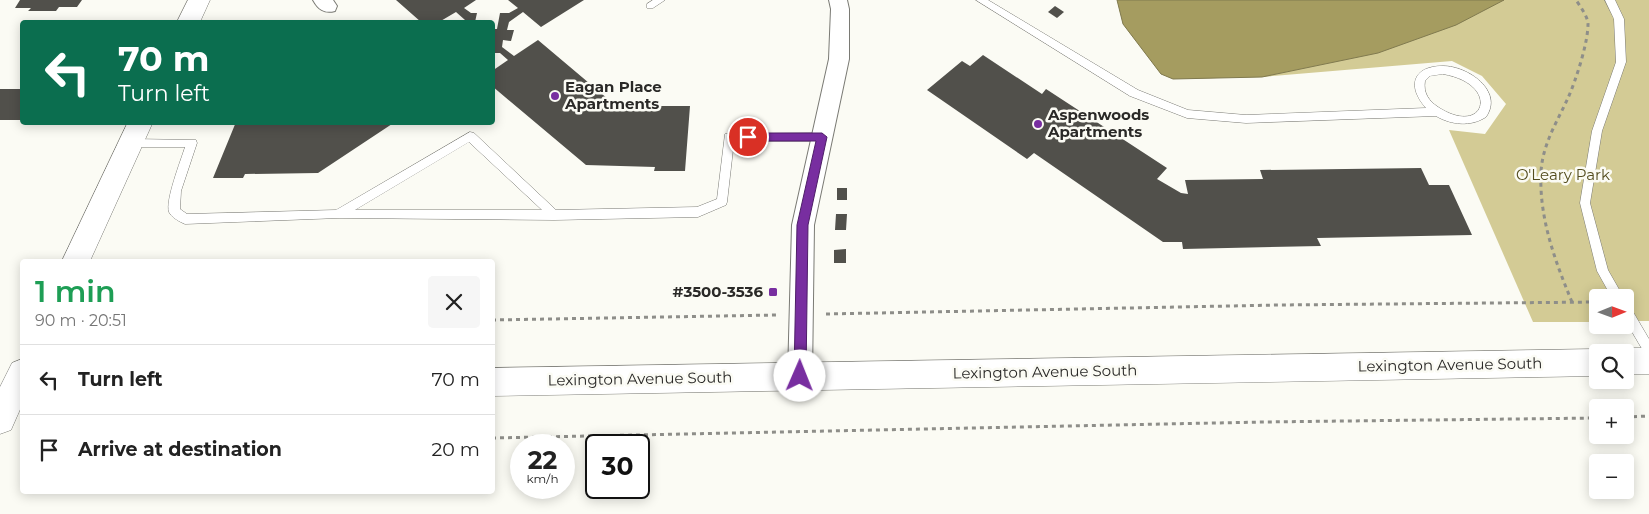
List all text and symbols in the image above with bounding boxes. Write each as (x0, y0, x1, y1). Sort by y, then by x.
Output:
text: 70 m (118, 37, 209, 80)
icon: left (35, 40, 100, 105)
place label: Eagan Place Apartments (564, 77, 662, 113)
text: Turn left (118, 80, 210, 107)
marker: Eagan Place Apartments (549, 90, 561, 102)
place label: Aspenwoods Apartments (1047, 105, 1149, 141)
pin (727, 116, 769, 158)
marker: Aspenwoods Apartments (1032, 118, 1044, 130)
icon: arrive (734, 123, 762, 151)
park label: O'Leary Park (1516, 165, 1610, 184)
text: 1 min (35, 273, 116, 310)
button: close (428, 276, 480, 328)
place label: #3500-3536 (673, 282, 763, 301)
marker: #3500-3536 (767, 286, 779, 298)
north arrow (1589, 289, 1634, 334)
map controls (1589, 289, 1634, 499)
text: 90 m · 20:51 (35, 311, 127, 330)
button: search (1589, 344, 1634, 389)
position arrow (773, 349, 825, 401)
street label: Lexington Avenue South (1357, 353, 1543, 376)
street label: Lexington Avenue South (952, 360, 1138, 383)
icon: left (35, 366, 63, 394)
street label: Lexington Avenue South (547, 367, 733, 390)
text: Turn left (78, 368, 163, 391)
text: 70 m (431, 368, 480, 391)
button: + (1589, 399, 1634, 444)
speed limit sign: 30 (585, 434, 650, 499)
icon: arrive (35, 436, 63, 464)
text: Arrive at destination (78, 438, 282, 461)
text: 20 m (432, 438, 480, 461)
text: 22 (528, 445, 557, 475)
button: − (1589, 454, 1634, 499)
text: km/h (526, 471, 559, 486)

